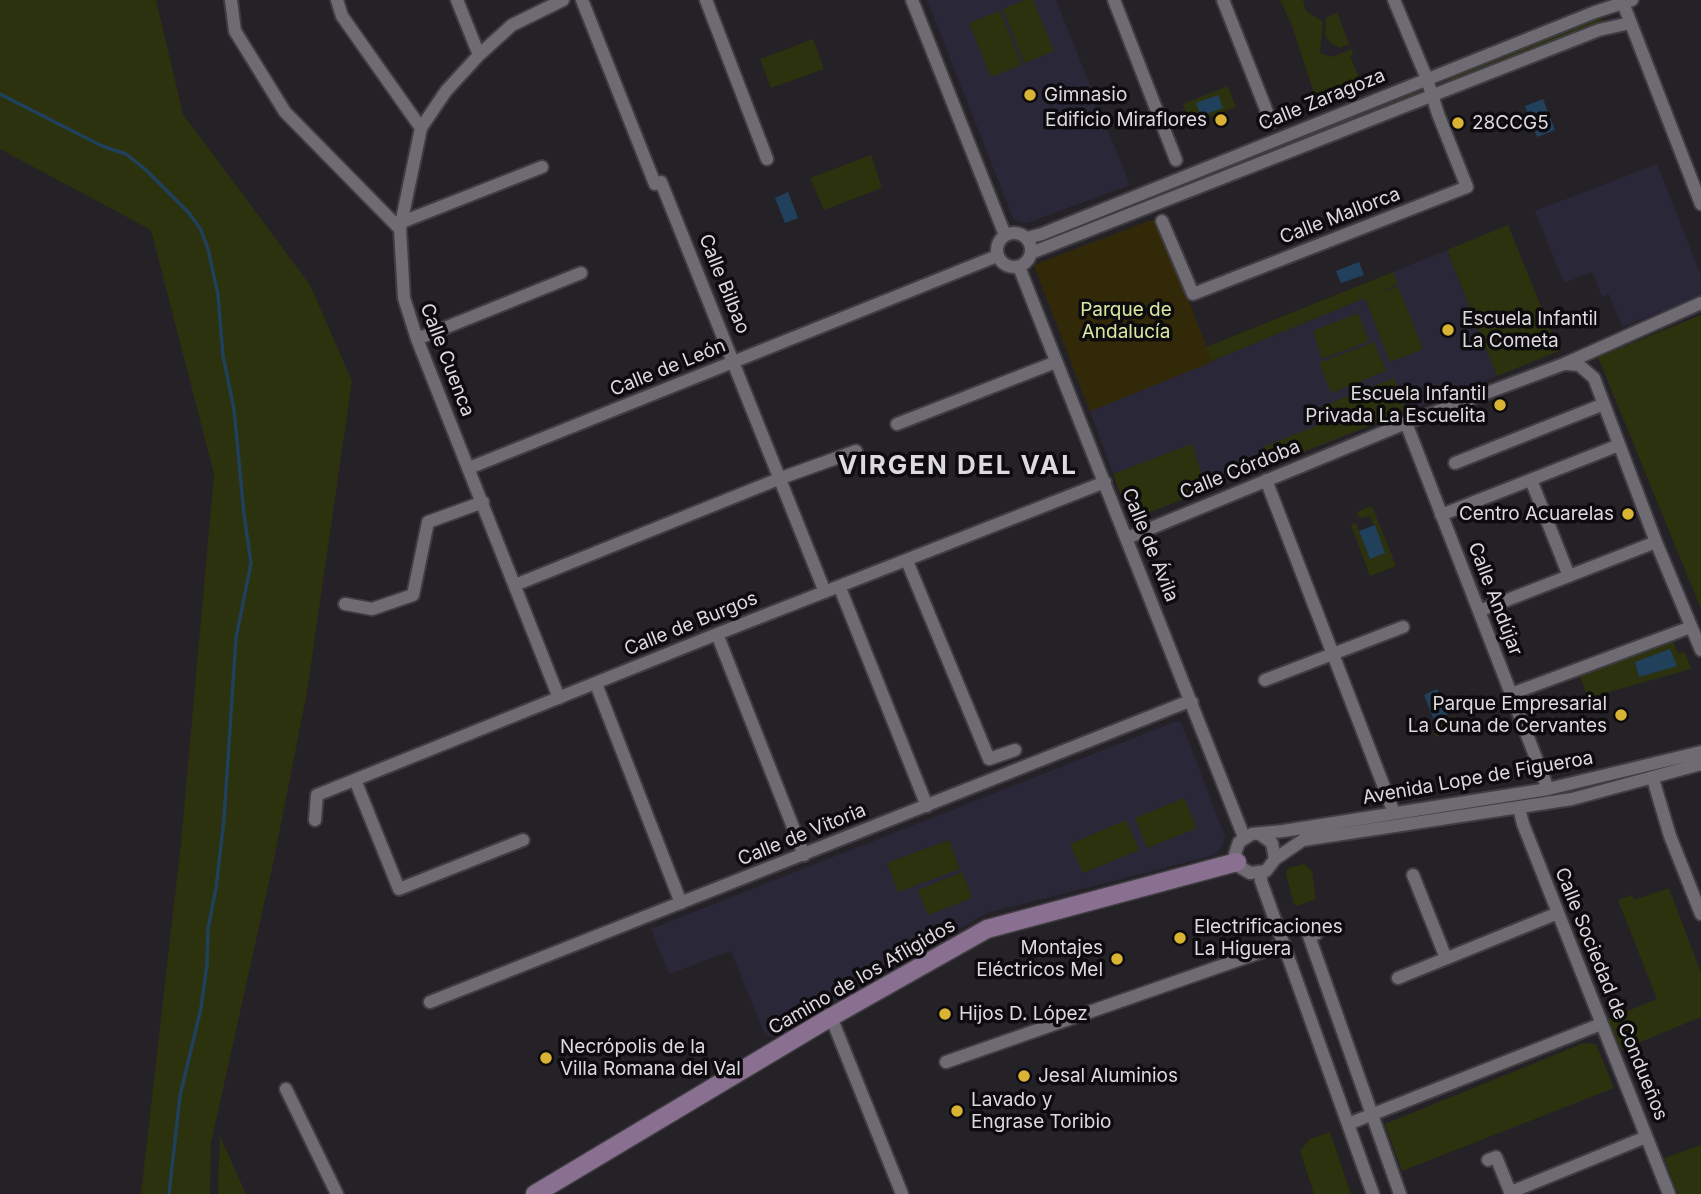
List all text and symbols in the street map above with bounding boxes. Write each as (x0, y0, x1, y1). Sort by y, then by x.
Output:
street label: Calle Zaragoza (1255, 64, 1389, 136)
place label: Gimnasio (1044, 84, 1127, 106)
marker: Gimnasio (1022, 87, 1038, 103)
place label: Edificio Miraflores (1045, 109, 1207, 131)
marker: Edificio Miraflores (1213, 112, 1229, 128)
place label: 28CCG5 (1472, 112, 1549, 134)
marker: 28CCG5 (1450, 115, 1466, 131)
street label: Calle Mallorca (1277, 183, 1403, 249)
street label: Calle Bilbao (694, 231, 754, 337)
park label: Parque de Andalucía (1080, 299, 1172, 343)
street label: Calle Cuenca (415, 300, 479, 420)
place label: Escuela Infantil La Cometa (1462, 308, 1598, 352)
marker: Escuela Infantil La Cometa (1440, 322, 1456, 338)
street label: Calle de León (607, 334, 729, 402)
place label: Escuela Infantil Privada La Escuelita (1305, 383, 1486, 427)
marker: Escuela Infantil Privada La Escuelita (1492, 397, 1508, 413)
street label: Calle Córdoba (1176, 435, 1304, 505)
district label: VIRGEN DEL VAL (840, 450, 1076, 482)
street label: Calle de Ávila (1117, 485, 1183, 605)
place label: Centro Acuarelas (1459, 503, 1614, 525)
marker: Centro Acuarelas (1620, 506, 1636, 522)
street label: Calle Andújar (1463, 539, 1527, 659)
street label: Calle de Burgos (621, 587, 761, 661)
place label: Parque Empresarial La Cuna de Cervantes (1408, 693, 1607, 737)
marker: Parque Empresarial La Cuna de Cervantes (1613, 707, 1629, 723)
street label: Avenida Lope de Figueroa (1361, 746, 1595, 810)
street label: Calle de Vitoria (735, 799, 869, 871)
street label: Calle Sociedad de Condueños (1550, 864, 1672, 1124)
street label: Camino de los Afligidos (765, 914, 959, 1040)
place label: Electrificaciones La Higuera (1194, 916, 1343, 960)
marker: Electrificaciones La Higuera (1172, 930, 1188, 946)
place label: Montajes Eléctricos Mel (976, 937, 1103, 981)
marker: Montajes Eléctricos Mel (1109, 951, 1125, 967)
place label: Hijos D. López (959, 1003, 1088, 1025)
marker: Hijos D. López (937, 1006, 953, 1022)
place label: Necrópolis de la Villa Romana del Val (560, 1036, 741, 1080)
marker: Necrópolis de la Villa Romana del Val (538, 1050, 554, 1066)
place label: Jesal Aluminios (1038, 1065, 1178, 1087)
marker: Jesal Aluminios (1016, 1068, 1032, 1084)
place label: Lavado y Engrase Toribio (971, 1089, 1111, 1133)
marker: Lavado y Engrase Toribio (949, 1103, 965, 1119)

